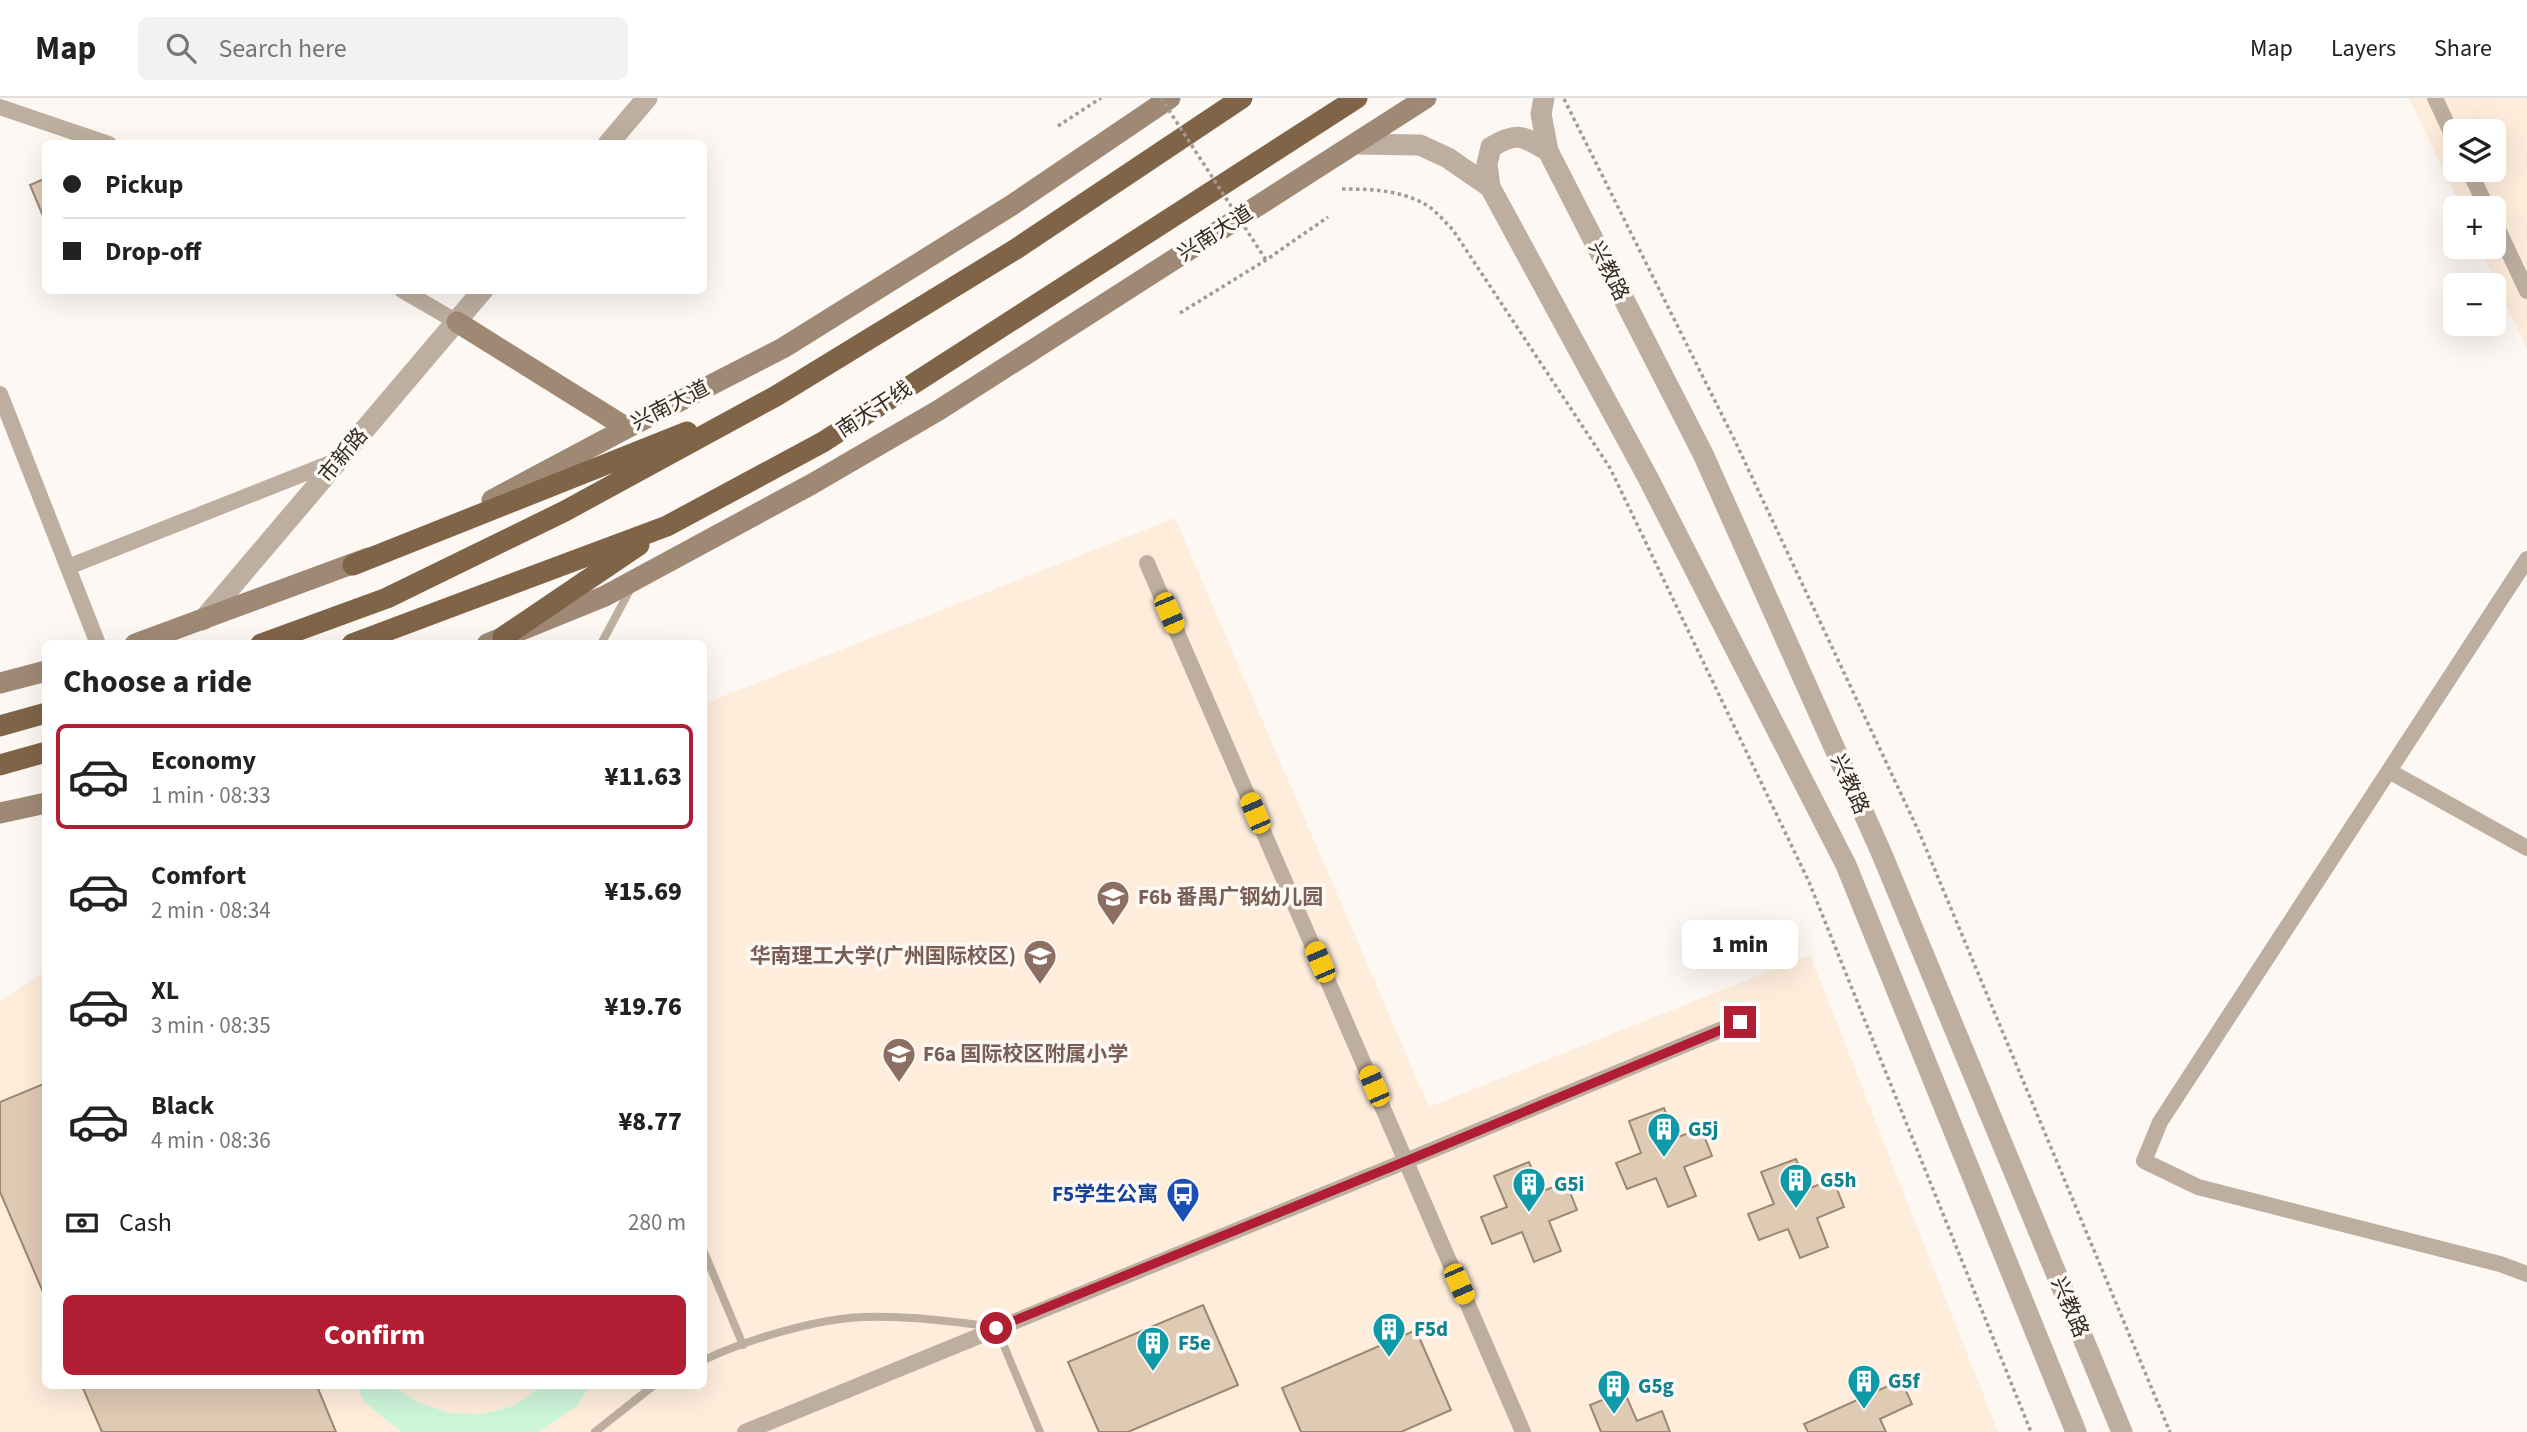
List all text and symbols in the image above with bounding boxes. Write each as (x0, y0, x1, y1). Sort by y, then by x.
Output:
search box (138, 17, 628, 80)
text: Map (35, 25, 96, 72)
icon: search (162, 29, 200, 67)
text: Search here (218, 30, 347, 67)
text: Map (2250, 31, 2293, 66)
text: Layers (2331, 31, 2396, 66)
text: Share (2434, 31, 2492, 66)
map controls (2443, 119, 2506, 336)
button: layers (2443, 119, 2506, 182)
text: Pickup (105, 166, 183, 203)
button: + (2443, 196, 2506, 259)
street label: 兴南大道 (1172, 198, 1258, 268)
text: Drop-off (105, 233, 201, 270)
street label: 兴教路 (1581, 236, 1637, 306)
button: − (2443, 273, 2506, 336)
street label: 兴南大道 (626, 373, 714, 437)
street label: 南大干线 (831, 374, 917, 444)
street label: 市新路 (311, 421, 375, 489)
car (1152, 590, 1187, 636)
text: Choose a ride (63, 659, 252, 705)
text: Economy (151, 742, 256, 779)
icon: car (67, 745, 130, 808)
street label: 兴教路 (1823, 749, 1877, 819)
text: ¥11.63 (605, 758, 682, 795)
text: 1 min · 08:33 (151, 779, 271, 812)
car (1238, 790, 1273, 836)
text: Comfort (151, 857, 246, 894)
icon: car (67, 860, 130, 923)
text: ¥15.69 (605, 873, 682, 910)
school or university icon: F6b 番禺广钢幼儿园 (1094, 878, 1132, 927)
place label: F6b 番禺广钢幼儿园 (1138, 882, 1323, 912)
text: 2 min · 08:34 (151, 894, 271, 927)
callout: 1 min (1682, 920, 1798, 970)
text: 1 min (1712, 928, 1768, 961)
school or university icon: 华南理工大学(广州国际校区) (1021, 937, 1059, 986)
car (1303, 939, 1338, 985)
place label: 华南理工大学(广州国际校区) (750, 941, 1016, 971)
text: XL (151, 972, 179, 1009)
icon: car (67, 975, 130, 1038)
text: ¥19.76 (605, 988, 682, 1025)
route end (1724, 1006, 1756, 1038)
text: 3 min · 08:35 (151, 1009, 271, 1042)
school or university icon: F6a 国际校区附属小学 (880, 1035, 918, 1084)
place label: F6a 国际校区附属小学 (923, 1039, 1128, 1069)
car (1357, 1063, 1392, 1109)
text: Black (151, 1087, 214, 1124)
icon: car (67, 1090, 130, 1153)
text: ¥8.77 (618, 1103, 682, 1140)
building icon: G5j (1645, 1110, 1683, 1159)
place label: G5j (1688, 1114, 1718, 1144)
text: 4 min · 08:36 (151, 1124, 271, 1157)
building icon: G5h (1777, 1161, 1815, 1210)
building icon: G5i (1510, 1165, 1548, 1214)
place label: G5h (1820, 1165, 1856, 1195)
place label: G5i (1554, 1169, 1584, 1199)
bus stop icon: F5学生公寓 (1164, 1175, 1202, 1224)
place label: F5学生公寓 (1052, 1179, 1158, 1209)
icon: cash (63, 1204, 101, 1242)
text: Cash (119, 1204, 172, 1241)
text: 280 m (628, 1206, 686, 1239)
car (1441, 1261, 1478, 1307)
street label: 兴教路 (2044, 1272, 2096, 1342)
button: Confirm (63, 1295, 686, 1375)
building icon: F5d (1370, 1310, 1408, 1359)
route start (980, 1312, 1012, 1344)
place label: F5d (1414, 1314, 1448, 1344)
building icon: F5e (1134, 1324, 1172, 1373)
place label: F5e (1178, 1328, 1211, 1358)
building icon: G5f (1845, 1362, 1883, 1411)
place label: G5f (1888, 1366, 1920, 1396)
building icon: G5g (1595, 1367, 1633, 1416)
place label: G5g (1638, 1371, 1674, 1401)

